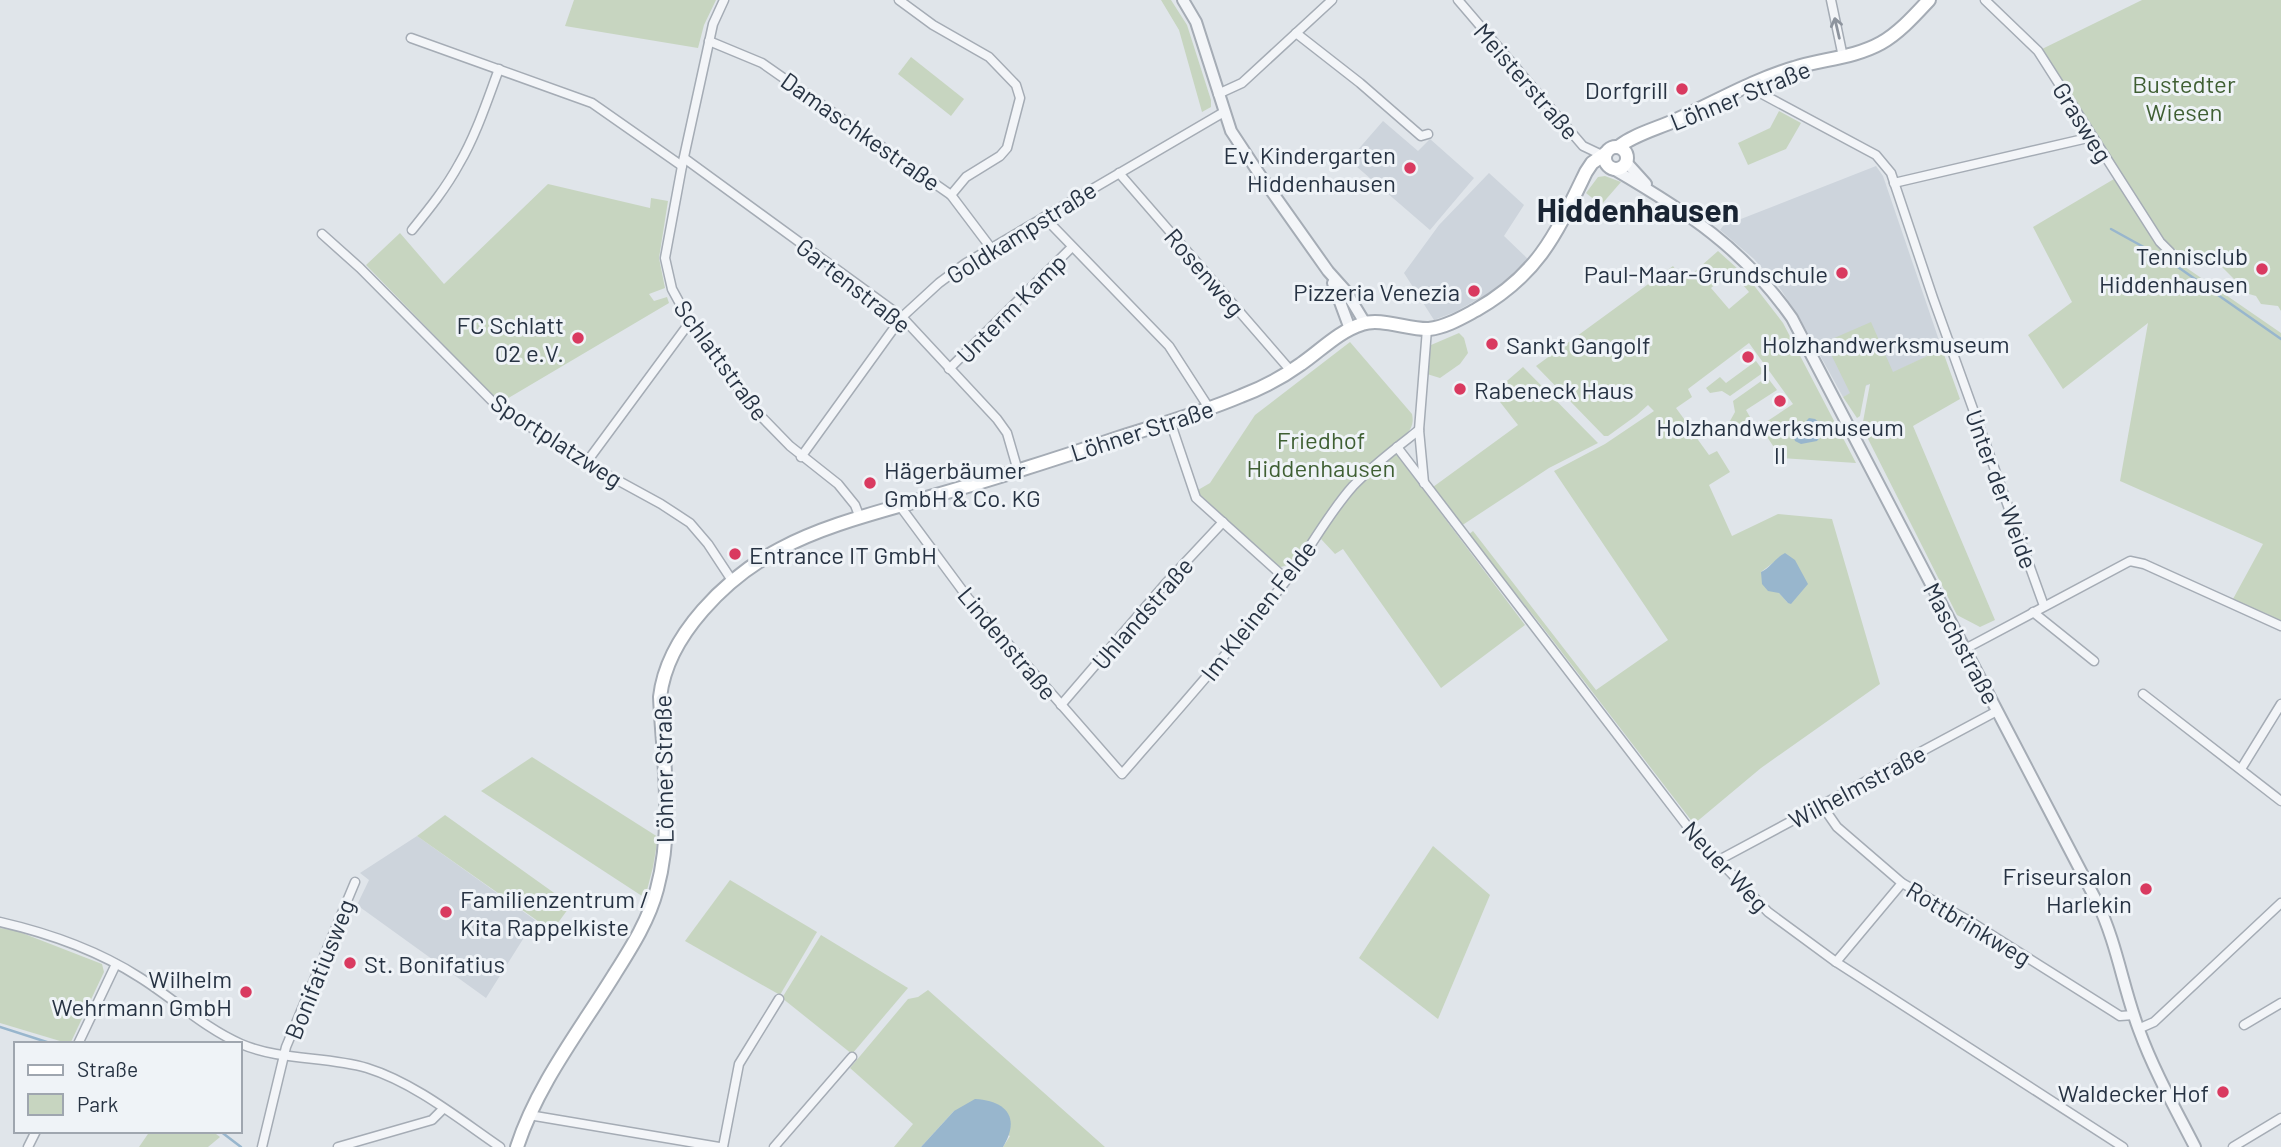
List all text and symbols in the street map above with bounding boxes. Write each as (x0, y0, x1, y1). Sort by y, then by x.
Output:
street label: Meisterstraße (1469, 17, 1585, 145)
one-way arrow (1830, 17, 1843, 40)
street label: Löhner Straße (1666, 54, 1814, 136)
street label: Damaschkestraße (776, 65, 946, 197)
park label: Bustedter Wiesen (2132, 69, 2236, 126)
place label: Dorfgrill (1585, 75, 1668, 104)
street label: Grasweg (2047, 77, 2119, 167)
marker: Dorfgrill (1674, 81, 1690, 97)
place label: Ev. Kindergarten Hiddenhausen (1223, 140, 1396, 197)
marker: Ev. Kindergarten Hiddenhausen (1402, 160, 1418, 176)
street label: Goldkampstraße (941, 174, 1101, 290)
district label: Hiddenhausen (1537, 190, 1739, 228)
street label: Rosenweg (1159, 222, 1251, 322)
street label: Gartenstraße (791, 231, 917, 339)
place label: Tennisclub Hiddenhausen (2099, 241, 2248, 298)
street label: Unterm Kamp (950, 247, 1072, 369)
place label: Paul-Maar-Grundschule (1584, 259, 1828, 288)
marker: Tennisclub Hiddenhausen (2254, 261, 2270, 277)
marker: Paul-Maar-Grundschule (1834, 265, 1850, 281)
place label: Pizzeria Venezia (1293, 277, 1460, 306)
marker: Pizzeria Venezia (1466, 283, 1482, 299)
street label: Schlattstraße (669, 294, 775, 426)
place label: FC Schlatt 02 e.V. (457, 310, 564, 367)
place label: Holzhandwerksmuseum I (1762, 329, 2010, 386)
marker: FC Schlatt 02 e.V. (570, 330, 586, 346)
place label: Sankt Gangolf (1506, 330, 1650, 359)
marker: Sankt Gangolf (1484, 336, 1500, 352)
marker: Holzhandwerksmuseum I (1740, 349, 1756, 365)
place label: Rabeneck Haus (1474, 375, 1634, 404)
marker: Rabeneck Haus (1452, 381, 1468, 397)
street label: Sportplatzweg (486, 387, 628, 493)
street label: Löhner Straße (1067, 393, 1217, 467)
marker: Holzhandwerksmuseum II (1772, 393, 1788, 409)
street label: Unter der Weide (1960, 405, 2044, 573)
place label: Holzhandwerksmuseum II (1656, 412, 1904, 469)
park label: Friedhof Hiddenhausen (1246, 425, 1396, 482)
place label: Hägerbäumer GmbH & Co. KG (884, 455, 1041, 512)
marker: Hägerbäumer GmbH & Co. KG (862, 475, 878, 491)
street label: Im Kleinen Felde (1194, 534, 1322, 686)
place label: Entrance IT GmbH (749, 540, 937, 569)
marker: Entrance IT GmbH (727, 546, 743, 562)
street label: Uhlandstraße (1085, 551, 1199, 675)
street label: Maschstraße (1918, 577, 2006, 709)
street label: Lindenstraße (952, 581, 1064, 705)
street label: Löhner Straße (647, 695, 679, 843)
street label: Wilhelmstraße (1784, 738, 1930, 834)
street label: Neuer Weg (1677, 815, 1775, 917)
place label: Friseursalon Harlekin (2003, 861, 2132, 918)
street label: Rottbrinkweg (1901, 874, 2037, 972)
marker: Friseursalon Harlekin (2138, 881, 2154, 897)
place label: Familienzentrum / Kita Rappelkiste (460, 884, 649, 941)
street label: Bonifatiusweg (278, 895, 360, 1043)
marker: Familienzentrum / Kita Rappelkiste (438, 904, 454, 920)
place label: St. Bonifatius (364, 949, 505, 978)
marker: St. Bonifatius (342, 955, 358, 971)
place label: Wilhelm Wehrmann GmbH (52, 964, 232, 1021)
marker: Wilhelm Wehrmann GmbH (238, 984, 254, 1000)
legend (14, 1042, 242, 1133)
text: Straße (77, 1056, 138, 1081)
place label: Waldecker Hof (2058, 1078, 2209, 1107)
marker: Waldecker Hof (2215, 1084, 2231, 1100)
text: Park (77, 1091, 118, 1116)

